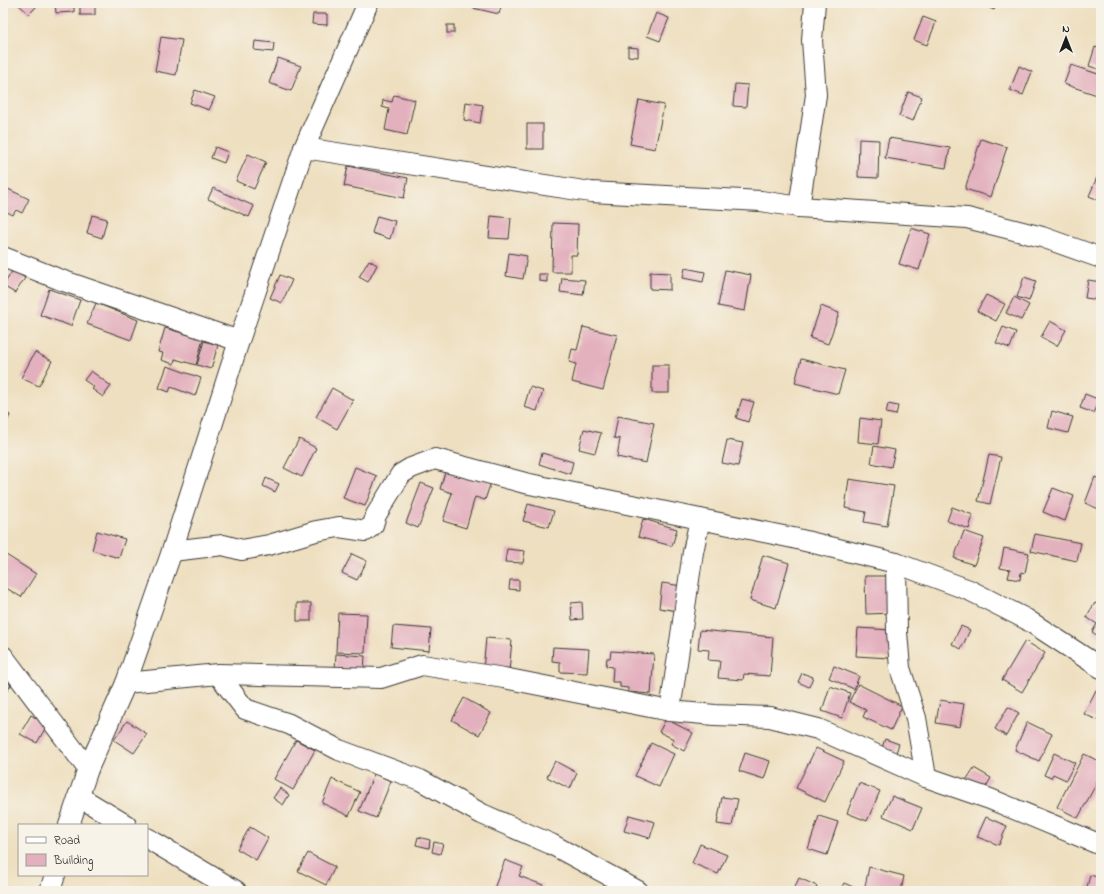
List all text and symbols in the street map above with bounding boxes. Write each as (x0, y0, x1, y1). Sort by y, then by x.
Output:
north arrow (1046, 18, 1086, 58)
text: N (1062, 21, 1070, 37)
legend (18, 824, 148, 876)
text: Road (54, 832, 80, 850)
text: Building (53, 852, 93, 871)

